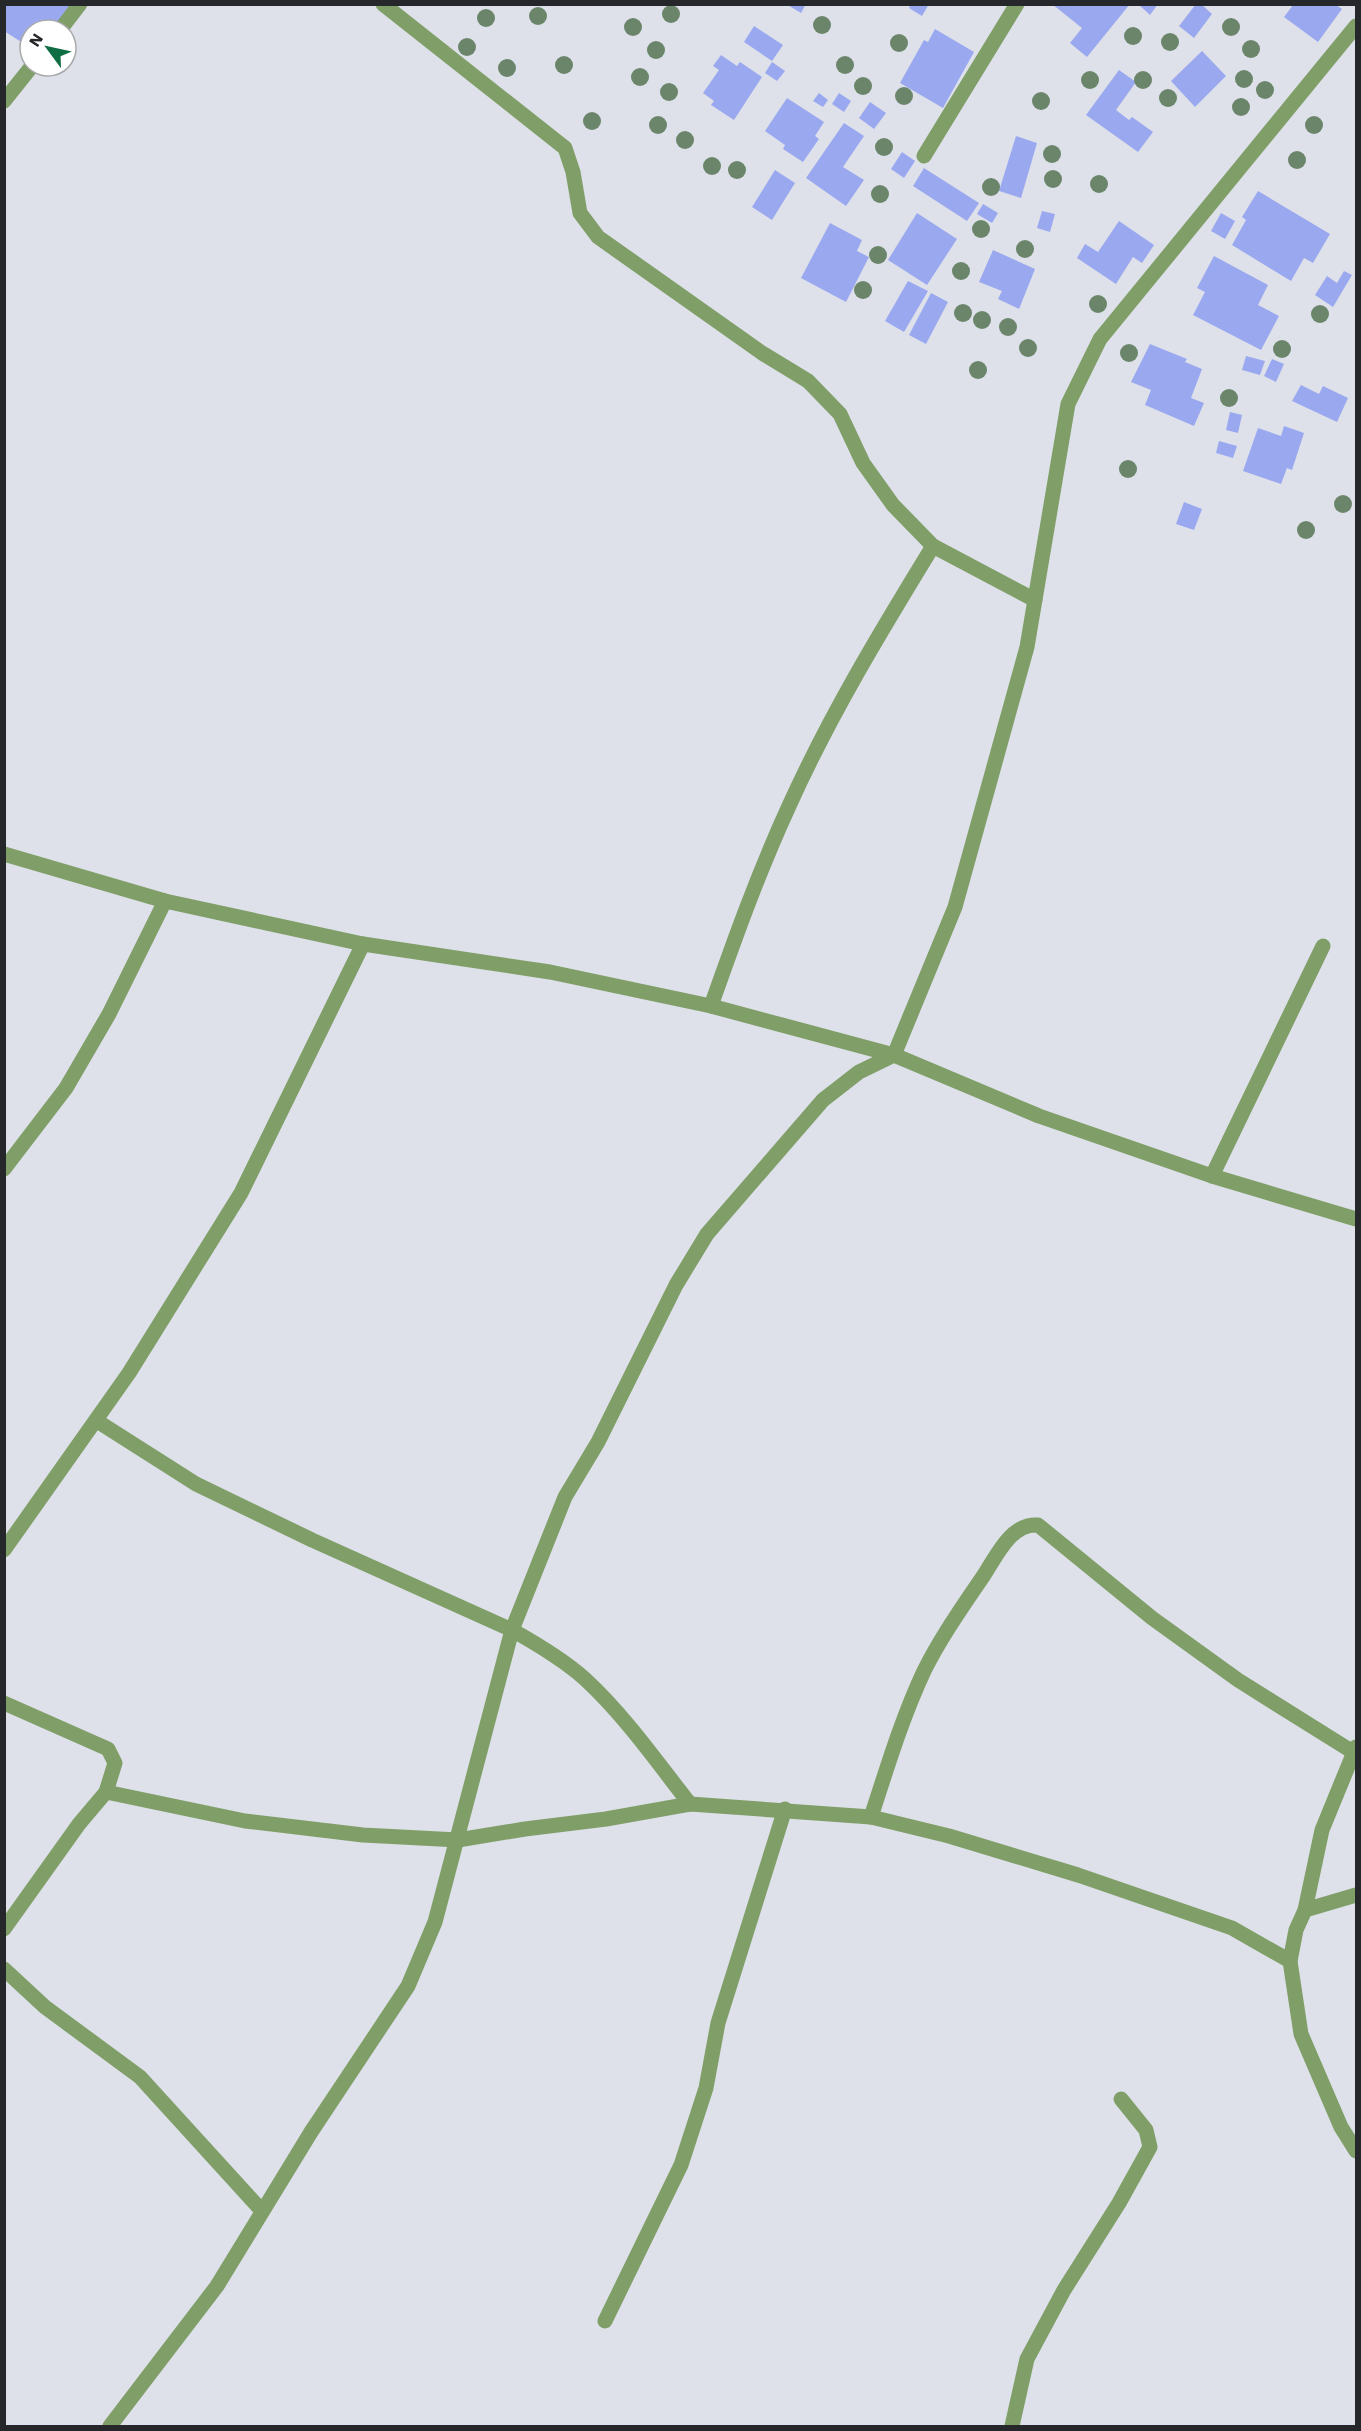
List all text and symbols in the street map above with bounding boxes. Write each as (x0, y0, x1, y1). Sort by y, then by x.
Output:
north arrow (18, 18, 78, 78)
text: N (25, 30, 47, 50)

